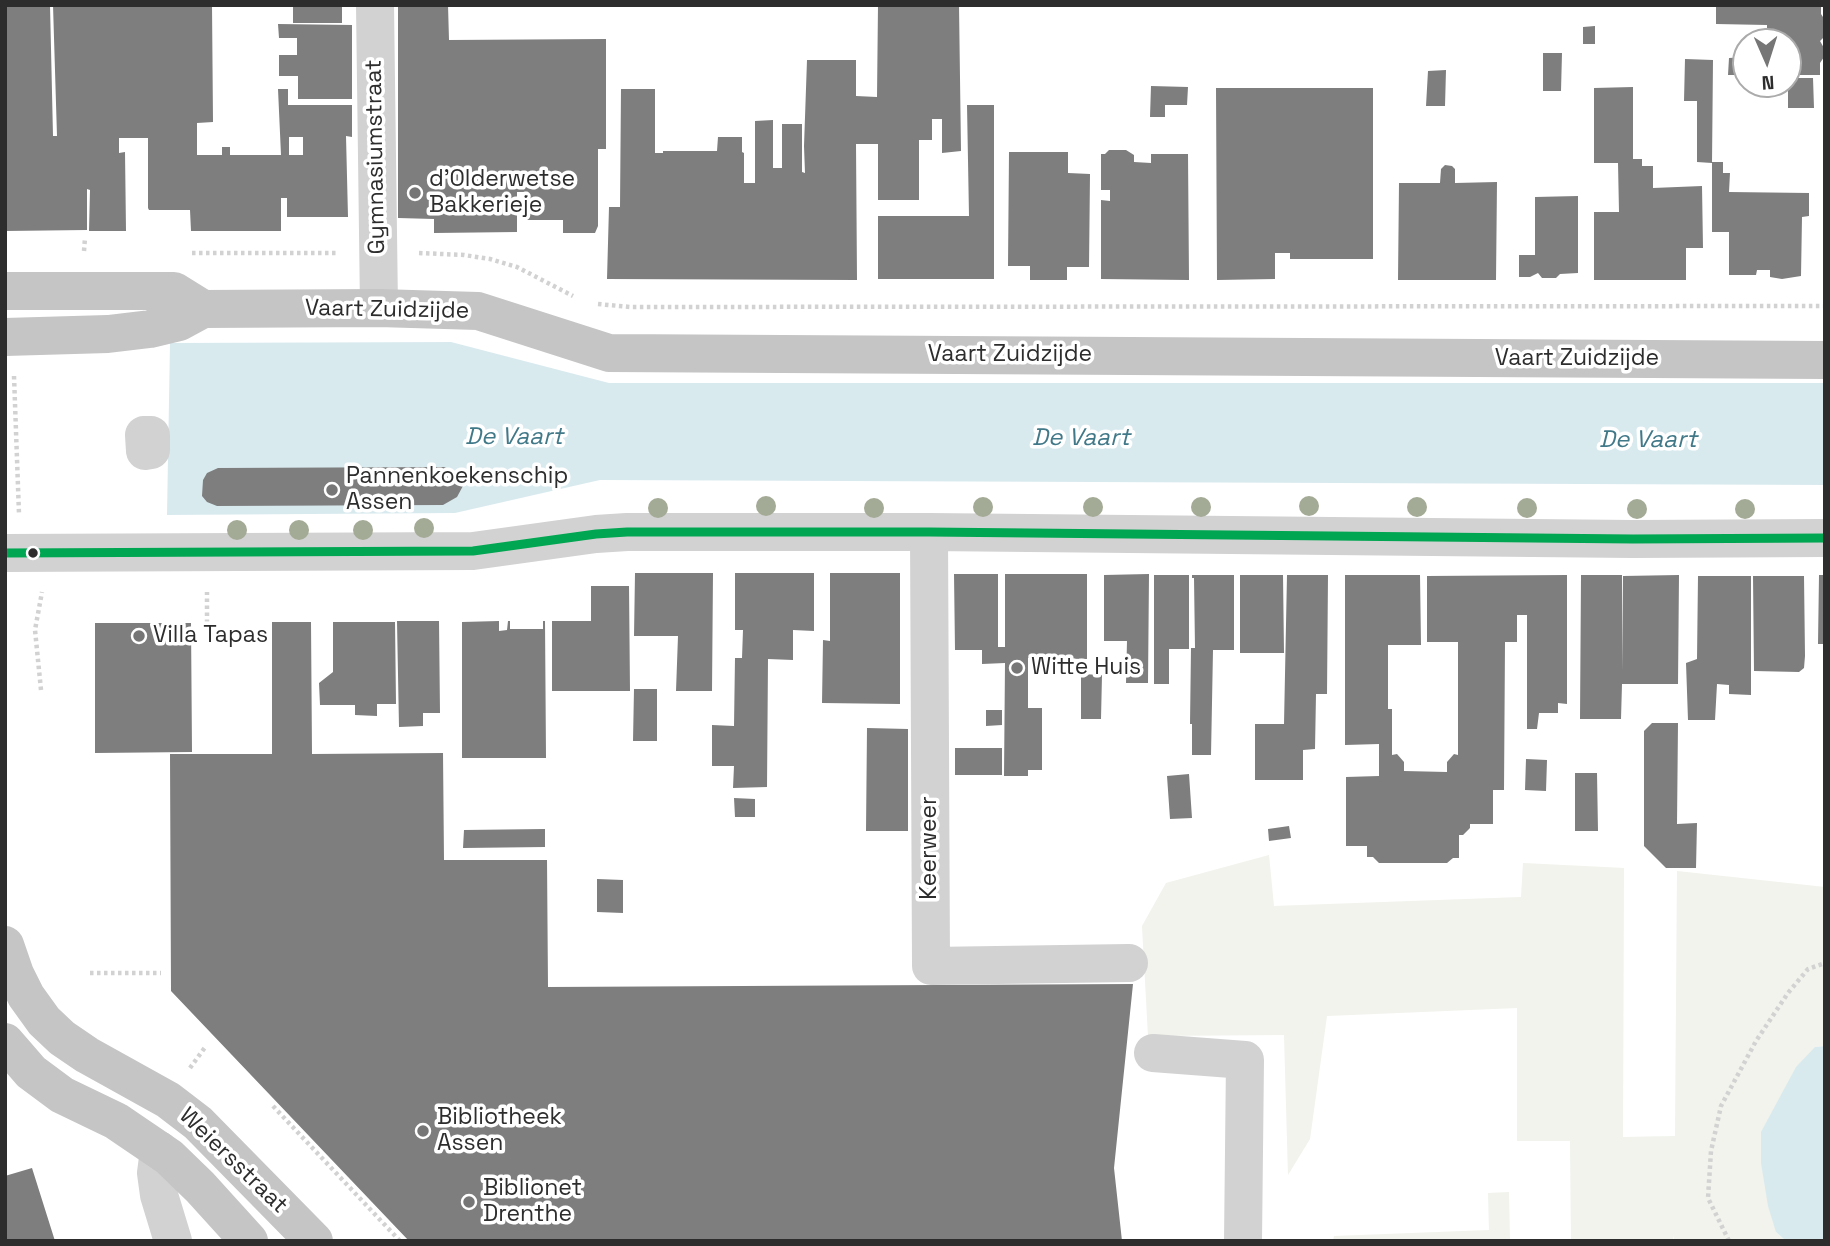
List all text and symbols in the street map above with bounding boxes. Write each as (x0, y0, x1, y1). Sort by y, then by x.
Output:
north arrow (1732, 28, 1802, 98)
street label: Gymnasiumstraat (361, 59, 391, 255)
text: N (1761, 70, 1775, 95)
place label: d'Olderwetse Bakkerieje (429, 166, 575, 220)
marker: d'Olderwetse Bakkerieje (407, 185, 423, 201)
street label: Vaart Zuidzijde (305, 295, 469, 325)
street label: Vaart Zuidzijde (928, 341, 1092, 369)
street label: Vaart Zuidzijde (1495, 345, 1659, 373)
water label: De Vaart (465, 423, 563, 451)
water label: De Vaart (1032, 424, 1130, 452)
water label: De Vaart (1599, 426, 1697, 454)
place label: Pannenkoekenschip Assen (346, 463, 568, 517)
marker: Pannenkoekenschip Assen (324, 482, 340, 498)
unlabelled marker (26, 546, 40, 560)
place label: Villa Tapas (153, 622, 268, 650)
marker: Villa Tapas (131, 628, 147, 644)
place label: Witte Huis (1031, 654, 1141, 682)
marker: Witte Huis (1009, 660, 1025, 676)
street label: Keerweer (916, 796, 944, 900)
street label: Weiersstraat (173, 1102, 293, 1220)
place label: Bibliotheek Assen (437, 1104, 562, 1158)
marker: Bibliotheek Assen (415, 1123, 431, 1139)
place label: Biblionet Drenthe (483, 1175, 582, 1229)
marker: Biblionet Drenthe (461, 1194, 477, 1210)

